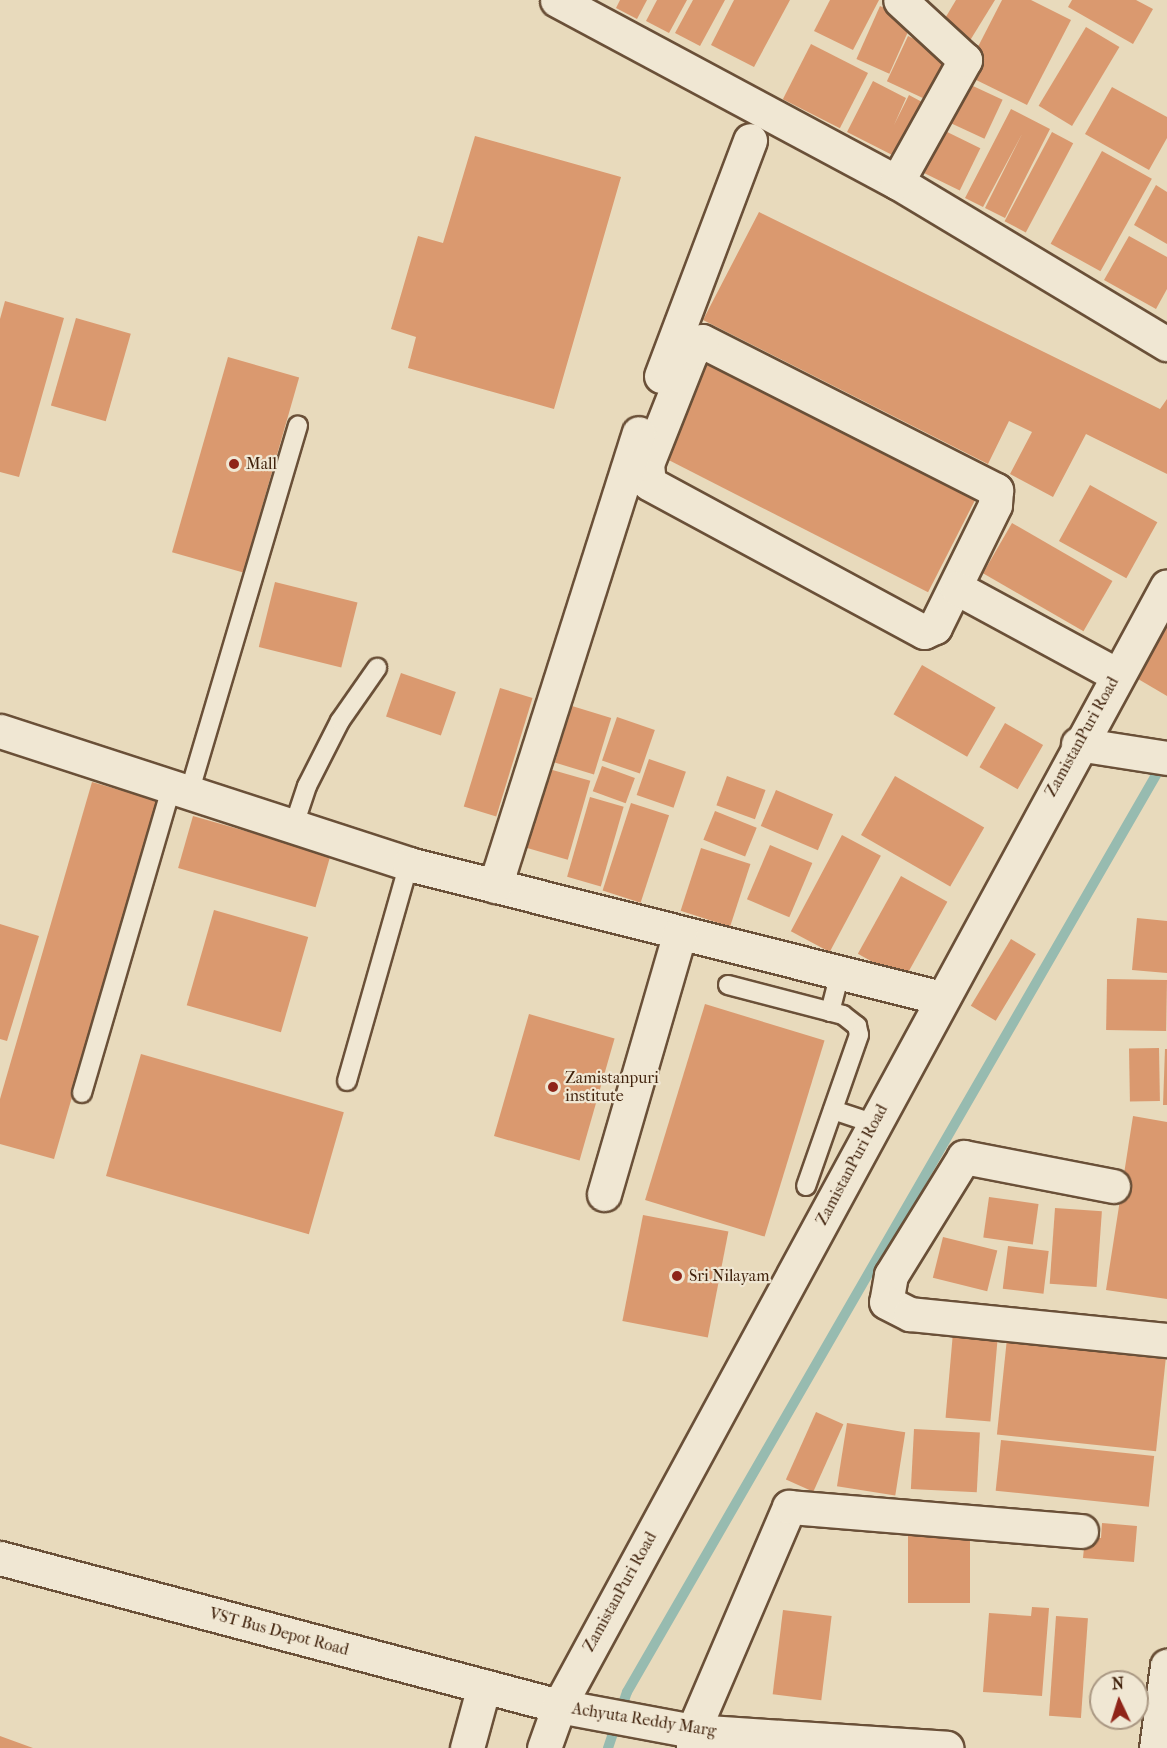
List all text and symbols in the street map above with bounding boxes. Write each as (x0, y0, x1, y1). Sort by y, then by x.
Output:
place label: Mall (246, 454, 277, 474)
marker: Mall (227, 457, 241, 471)
street label: ZamistanPuri Road (1041, 674, 1123, 800)
place label: Zamistanpuri institute (565, 1068, 659, 1106)
marker: Zamistanpuri institute (546, 1080, 560, 1094)
street label: ZamistanPuri Road (812, 1101, 892, 1229)
place label: Sri Nilayam (689, 1266, 770, 1286)
marker: Sri Nilayam (670, 1269, 684, 1283)
street label: ZamistanPuri Road (579, 1529, 661, 1655)
street label: VST Bus Depot Road (207, 1604, 351, 1660)
north arrow (1089, 1670, 1149, 1730)
text: N (1111, 1674, 1125, 1693)
street label: Achyuta Reddy Marg (571, 1699, 717, 1741)

